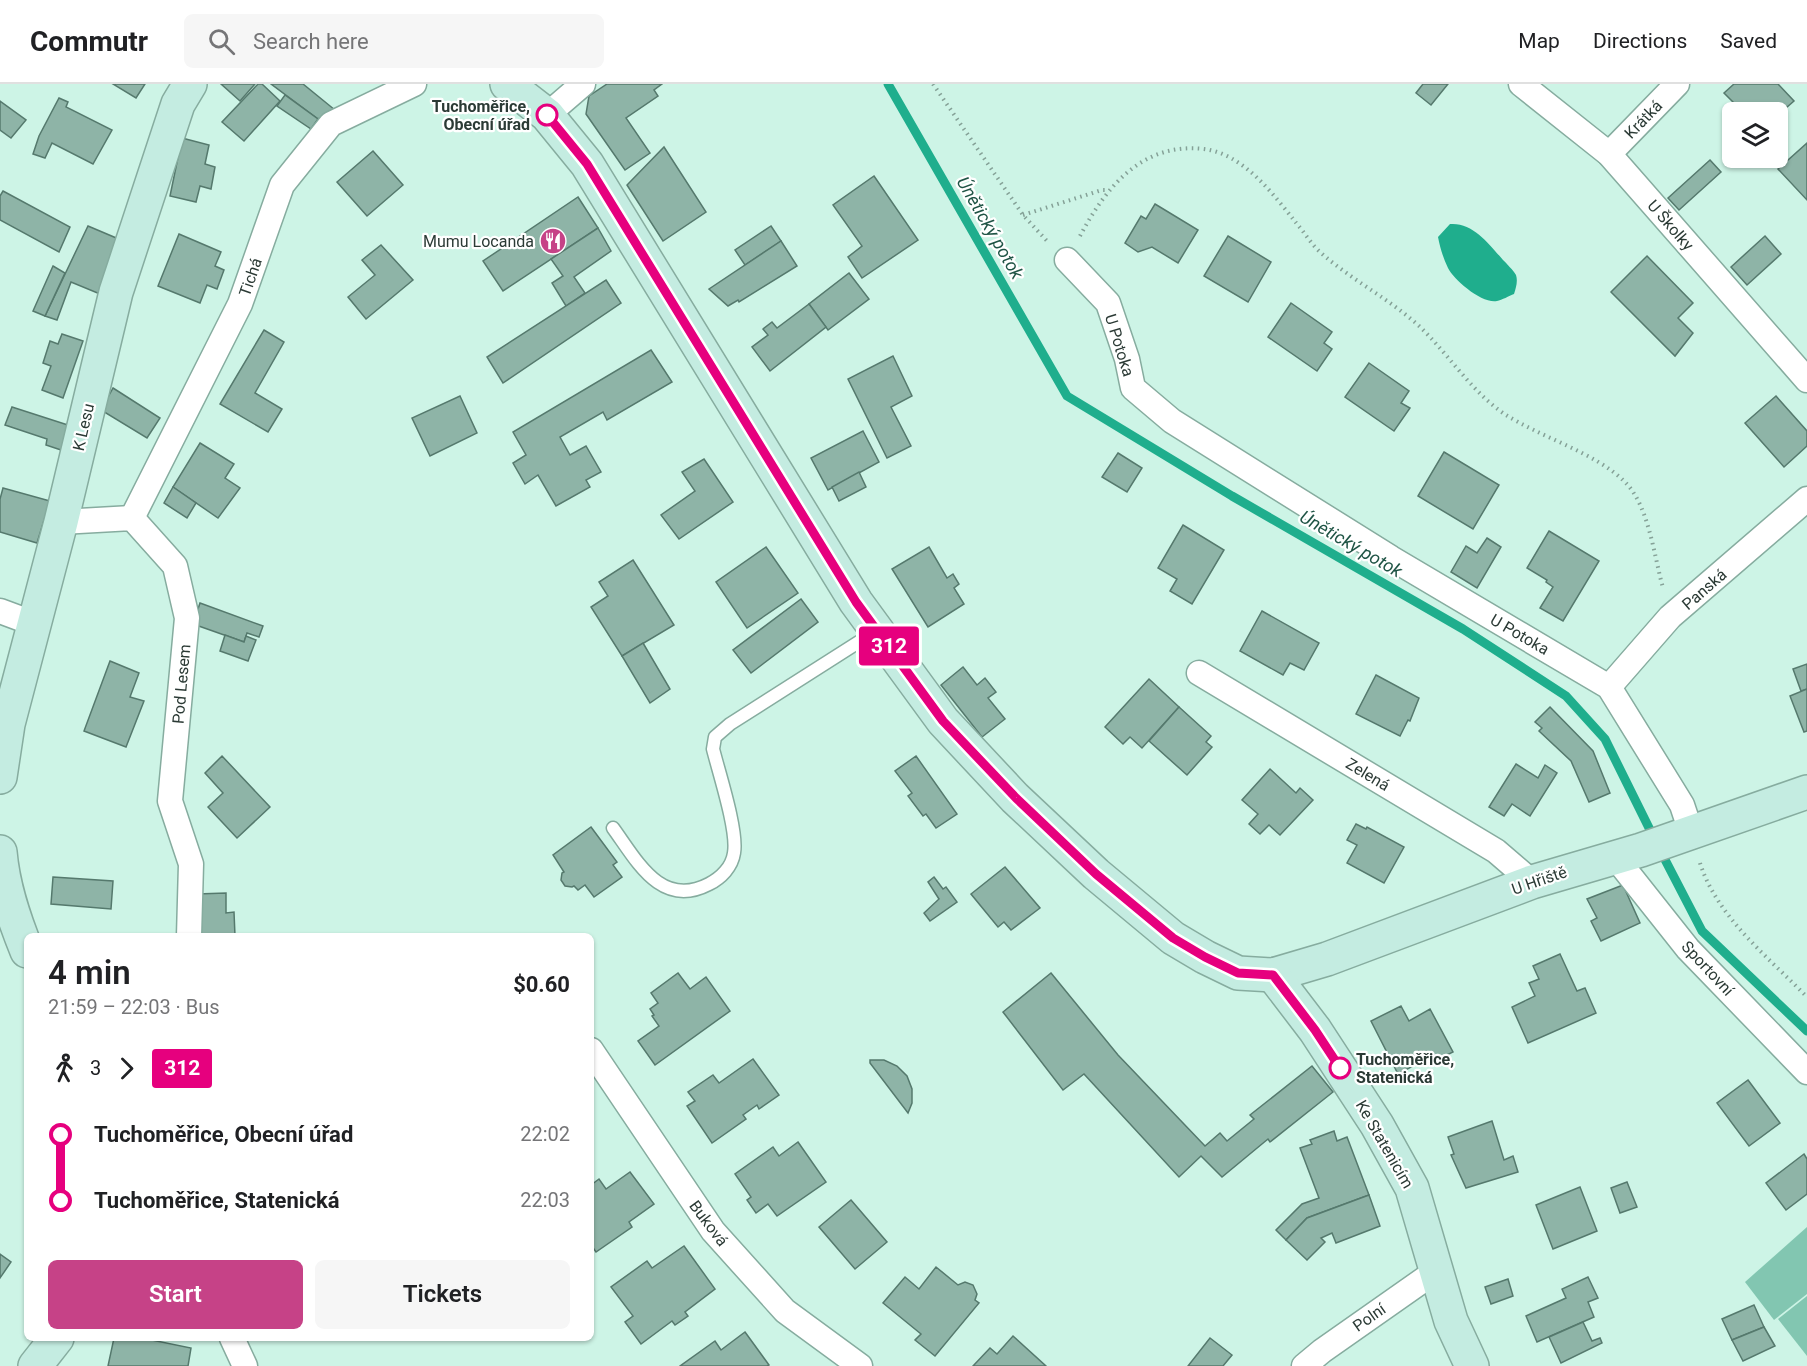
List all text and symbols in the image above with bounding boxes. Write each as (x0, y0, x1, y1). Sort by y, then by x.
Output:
search box (184, 14, 604, 68)
text: Commutr (30, 25, 148, 58)
icon: search (205, 25, 238, 58)
text: Search here (253, 29, 369, 54)
text: Map (1518, 29, 1560, 53)
text: Directions (1593, 29, 1687, 53)
text: Saved (1720, 29, 1777, 53)
street label: Krátká (1621, 96, 1666, 142)
place label: Tuchoměřice, Obecní úřad (432, 97, 530, 134)
map controls (1722, 102, 1788, 168)
button: layers (1722, 102, 1788, 168)
marker: Tuchoměřice, Obecní úřad (536, 104, 558, 126)
water label: Únětický potok (953, 173, 1029, 284)
street label: U Školky (1644, 196, 1699, 255)
restaurant icon: Mumu Locanda (538, 226, 568, 256)
place label: Mumu Locanda (423, 232, 534, 251)
street label: Tichá (235, 255, 266, 299)
street label: U Potoka (1101, 312, 1138, 379)
street label: K Lesu (69, 401, 98, 453)
water label: Únětický potok (1296, 506, 1407, 582)
street label: Panská (1678, 565, 1730, 614)
street label: U Potoka (1487, 610, 1552, 659)
line badge: 312 (854, 626, 924, 666)
text: 312 (871, 634, 907, 658)
street label: Pod Lesem (169, 643, 194, 725)
street label: Zelená (1342, 754, 1393, 795)
street label: U Hřiště (1509, 862, 1569, 899)
street label: Sportovní (1677, 937, 1738, 1000)
text: 4 min (48, 953, 131, 992)
text: $0.60 (513, 972, 570, 997)
text: 21:59 – 22:03 · Bus (48, 995, 220, 1019)
place label: Tuchoměřice, Statenická (1356, 1050, 1454, 1087)
icon: walk (48, 1052, 81, 1085)
icon: forward (110, 1052, 143, 1085)
text: 3 (90, 1056, 101, 1080)
text: 312 (164, 1056, 200, 1080)
marker: Tuchoměřice, Statenická (1329, 1057, 1351, 1079)
street label: Ke Statenicím (1352, 1097, 1417, 1192)
text: Tuchoměřice, Obecní úřad (94, 1122, 353, 1147)
text: 22:02 (520, 1122, 570, 1146)
text: Tuchoměřice, Statenická (94, 1188, 340, 1213)
text: 22:03 (520, 1188, 570, 1212)
street label: Buková (685, 1197, 732, 1250)
button: Start (48, 1260, 303, 1329)
button: Tickets (315, 1260, 570, 1329)
street label: Polní (1349, 1299, 1390, 1335)

